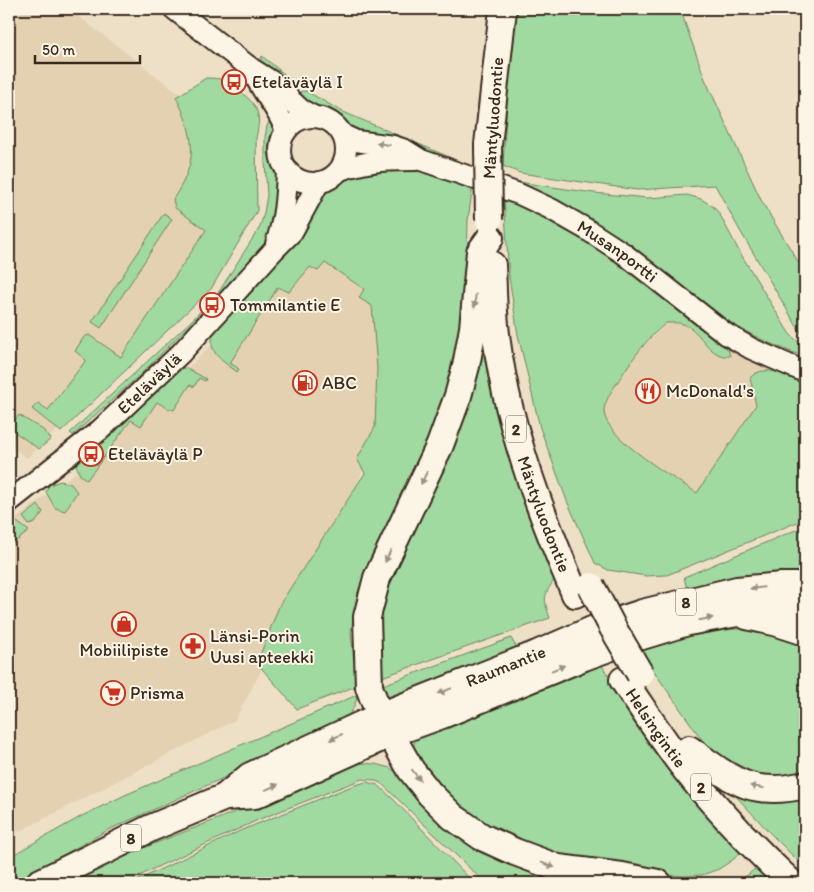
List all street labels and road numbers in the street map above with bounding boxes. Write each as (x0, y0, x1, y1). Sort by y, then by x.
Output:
street label: Mäntyluodontie (478, 56, 508, 180)
street label: Musanportti (573, 215, 662, 287)
street label: Eteläväylä (113, 347, 186, 419)
road number: 2 (506, 416, 526, 442)
street label: Mäntyluodontie (513, 453, 576, 576)
road number: 8 (676, 588, 696, 616)
street label: Raumantie (463, 641, 549, 692)
street label: Helsingintie (621, 684, 691, 772)
road number: 2 (691, 774, 711, 800)
road number: 8 (121, 824, 141, 851)

